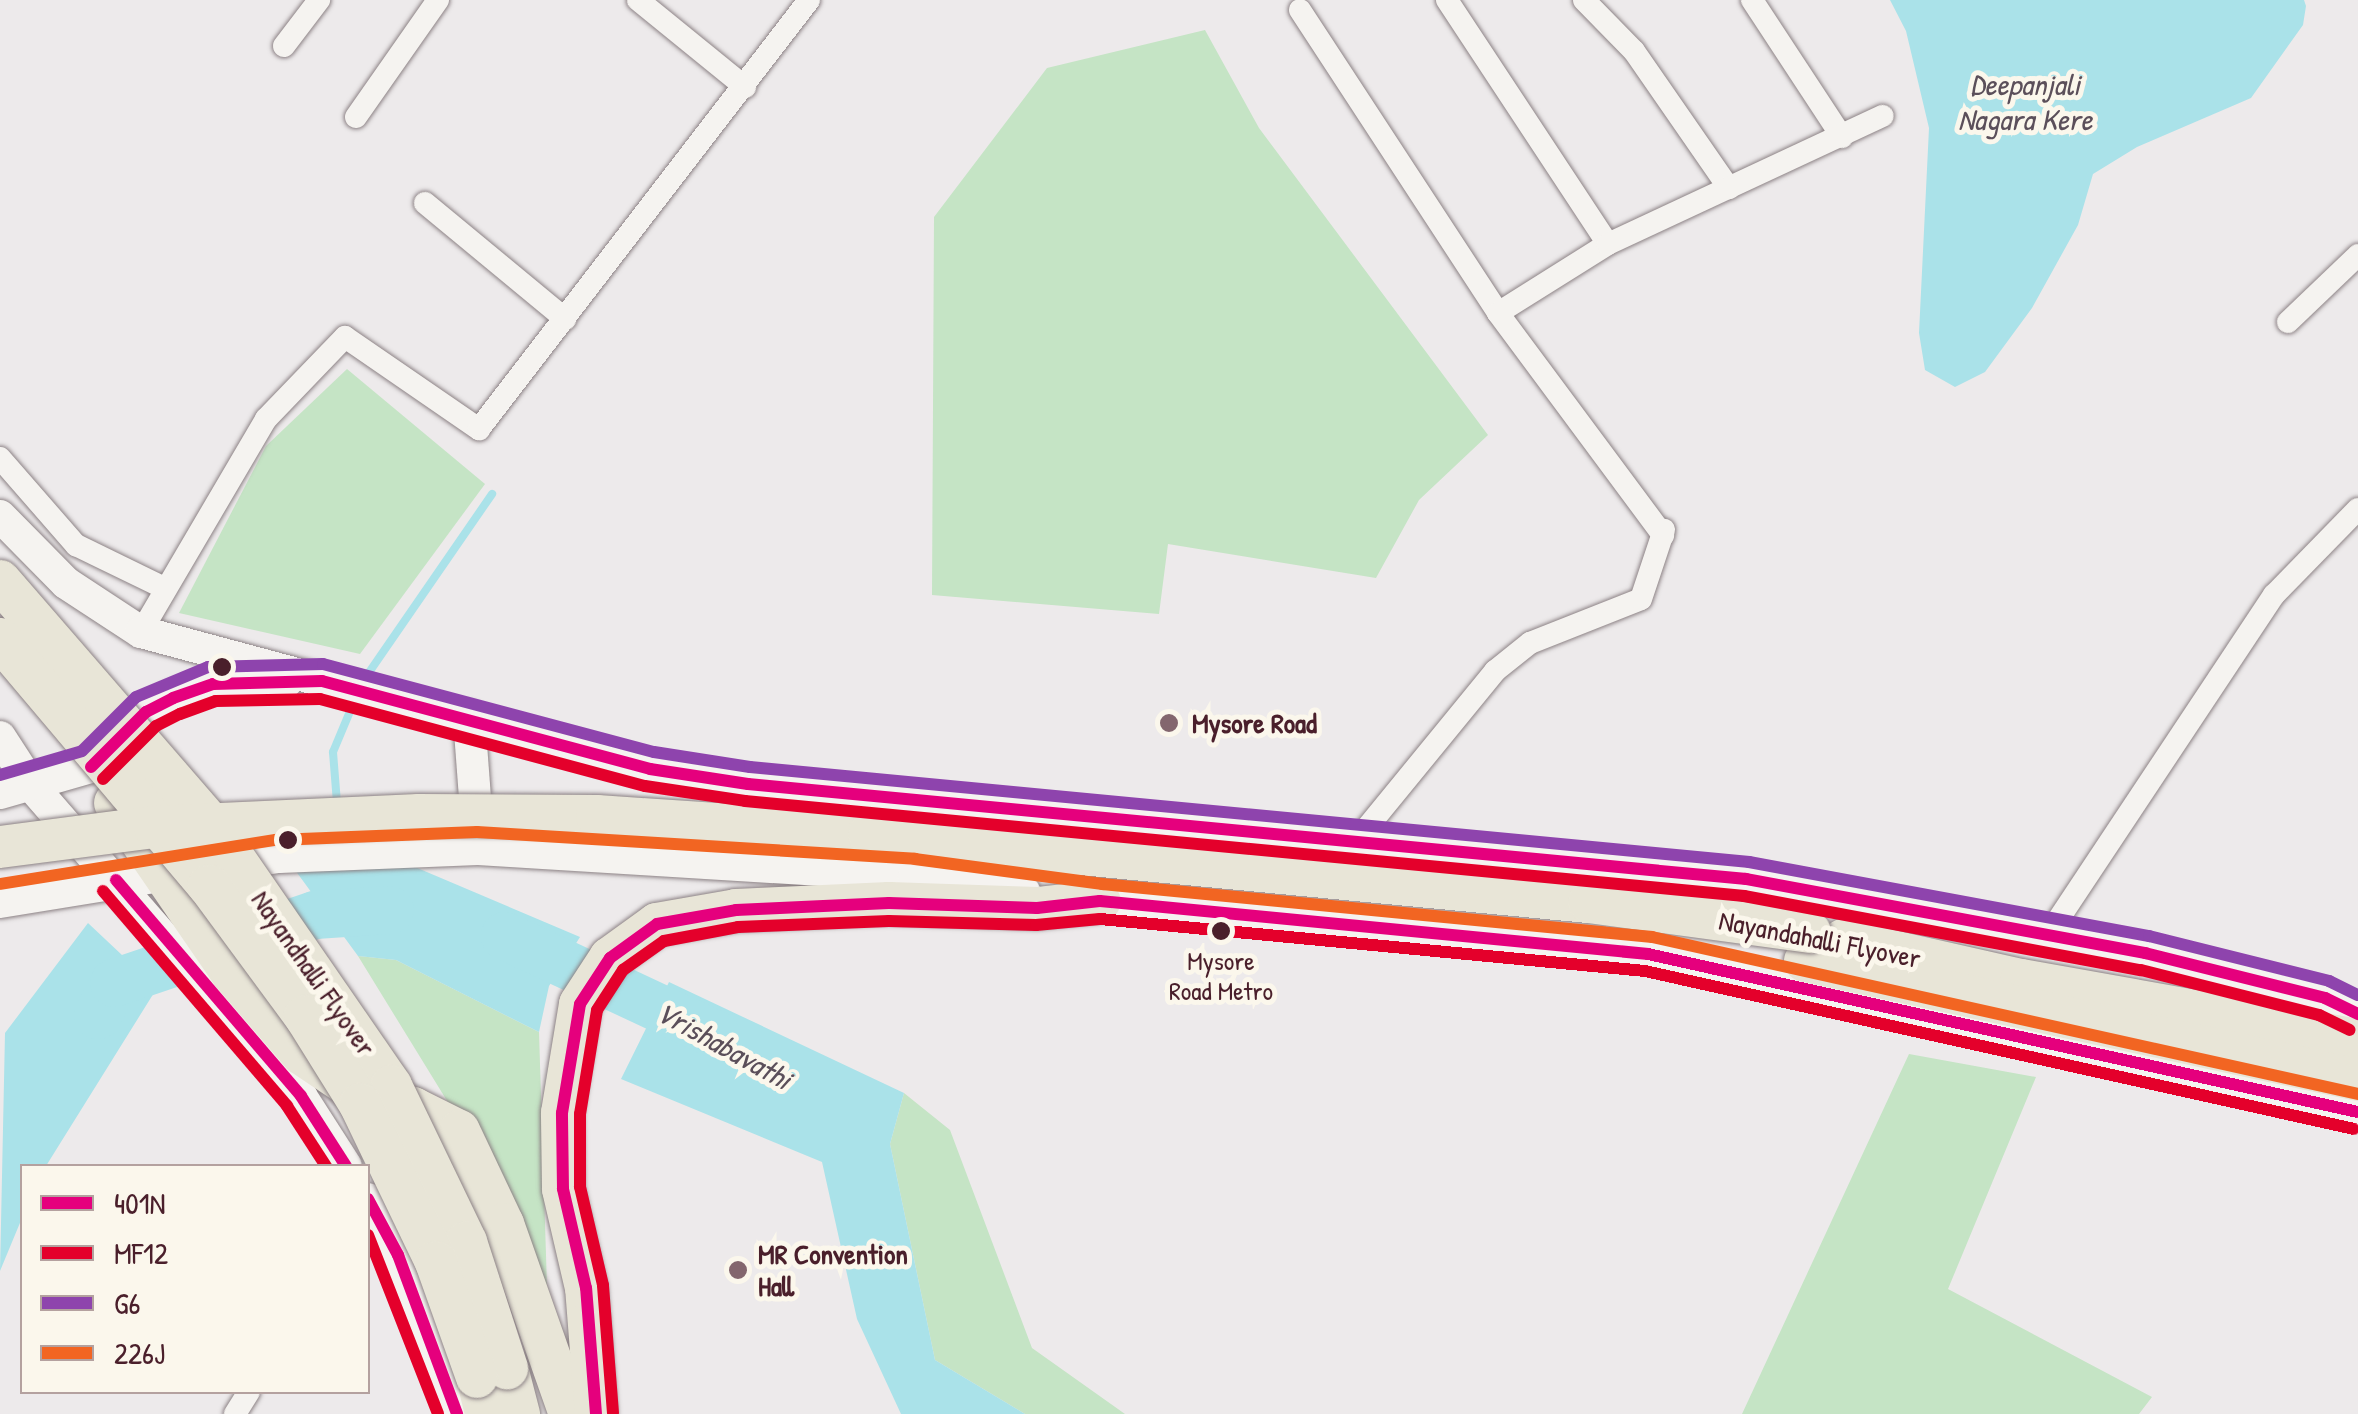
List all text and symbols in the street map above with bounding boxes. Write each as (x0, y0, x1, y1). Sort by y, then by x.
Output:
water label: Deepanjali Nagara Kere (1958, 66, 2092, 136)
unlabelled marker (212, 657, 232, 677)
place label: Mysore Road (1192, 706, 1317, 740)
marker: Mysore Road (1156, 710, 1182, 736)
unlabelled marker (278, 830, 298, 850)
street label: Nayandhalli Flyover (245, 884, 383, 1062)
street label: Nayandahalli Flyover (1716, 903, 1924, 975)
marker: Mysore Road Metro (1211, 921, 1231, 941)
place label: Mysore Road Metro (1169, 945, 1273, 1006)
water label: Vrishabavathi (650, 993, 798, 1097)
legend (20, 1164, 370, 1394)
text: 401N (114, 1183, 166, 1223)
text: MF12 (114, 1233, 168, 1273)
place label: MR Convention Hall (758, 1237, 908, 1303)
marker: MR Convention Hall (727, 1259, 749, 1281)
text: G6 (114, 1283, 140, 1323)
text: 226J (114, 1333, 165, 1373)

